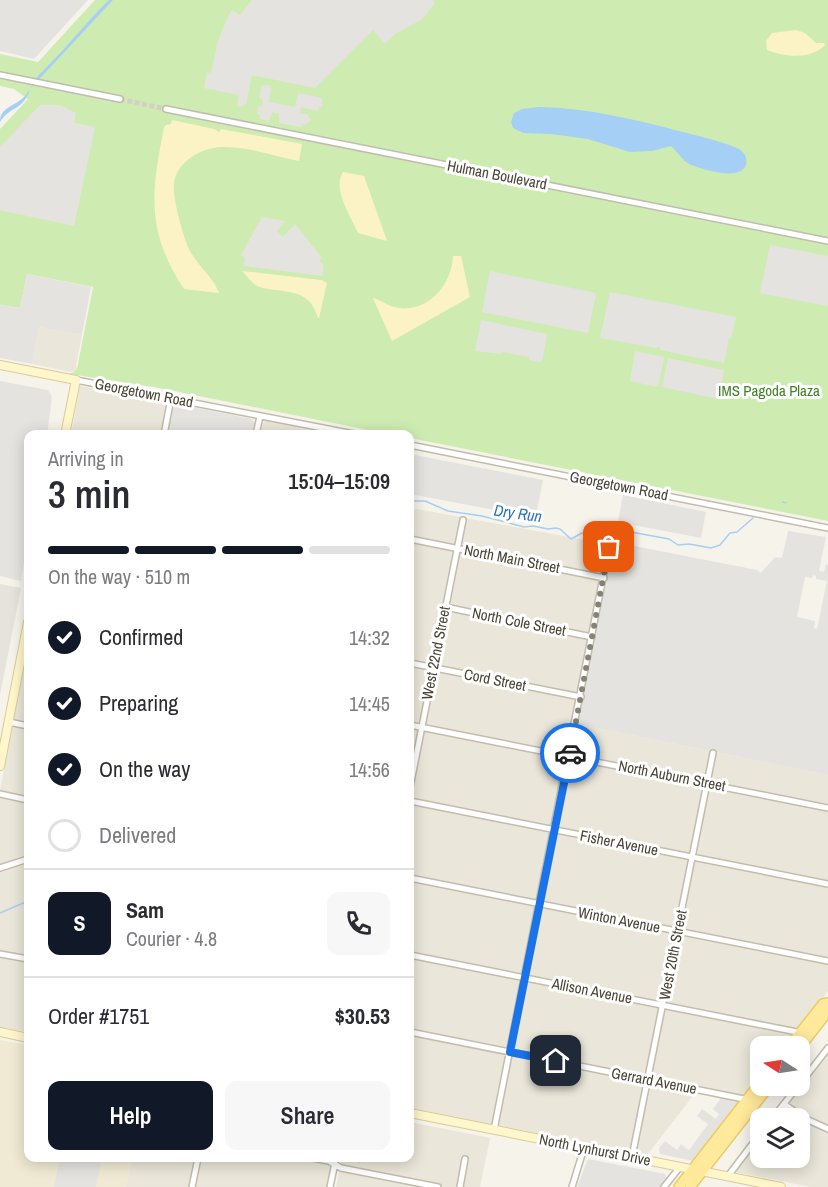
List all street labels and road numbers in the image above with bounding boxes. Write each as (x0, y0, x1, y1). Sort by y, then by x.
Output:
street label: Hulman Boulevard (445, 155, 549, 194)
street label: Georgetown Road (93, 373, 195, 412)
street label: Georgetown Road (568, 466, 670, 505)
street label: North Main Street (462, 539, 562, 578)
street label: North Cole Street (470, 602, 568, 641)
street label: West 22nd Street (416, 604, 455, 701)
street label: Cord Street (462, 663, 529, 696)
street label: North Auburn Street (617, 755, 728, 796)
street label: Fisher Avenue (578, 825, 660, 860)
street label: Winton Avenue (576, 901, 662, 938)
street label: West 20th Street (653, 907, 692, 1002)
street label: Allison Avenue (549, 972, 634, 1009)
street label: Gerrard Avenue (610, 1062, 699, 1099)
street label: North Lynhurst Drive (538, 1128, 653, 1171)

